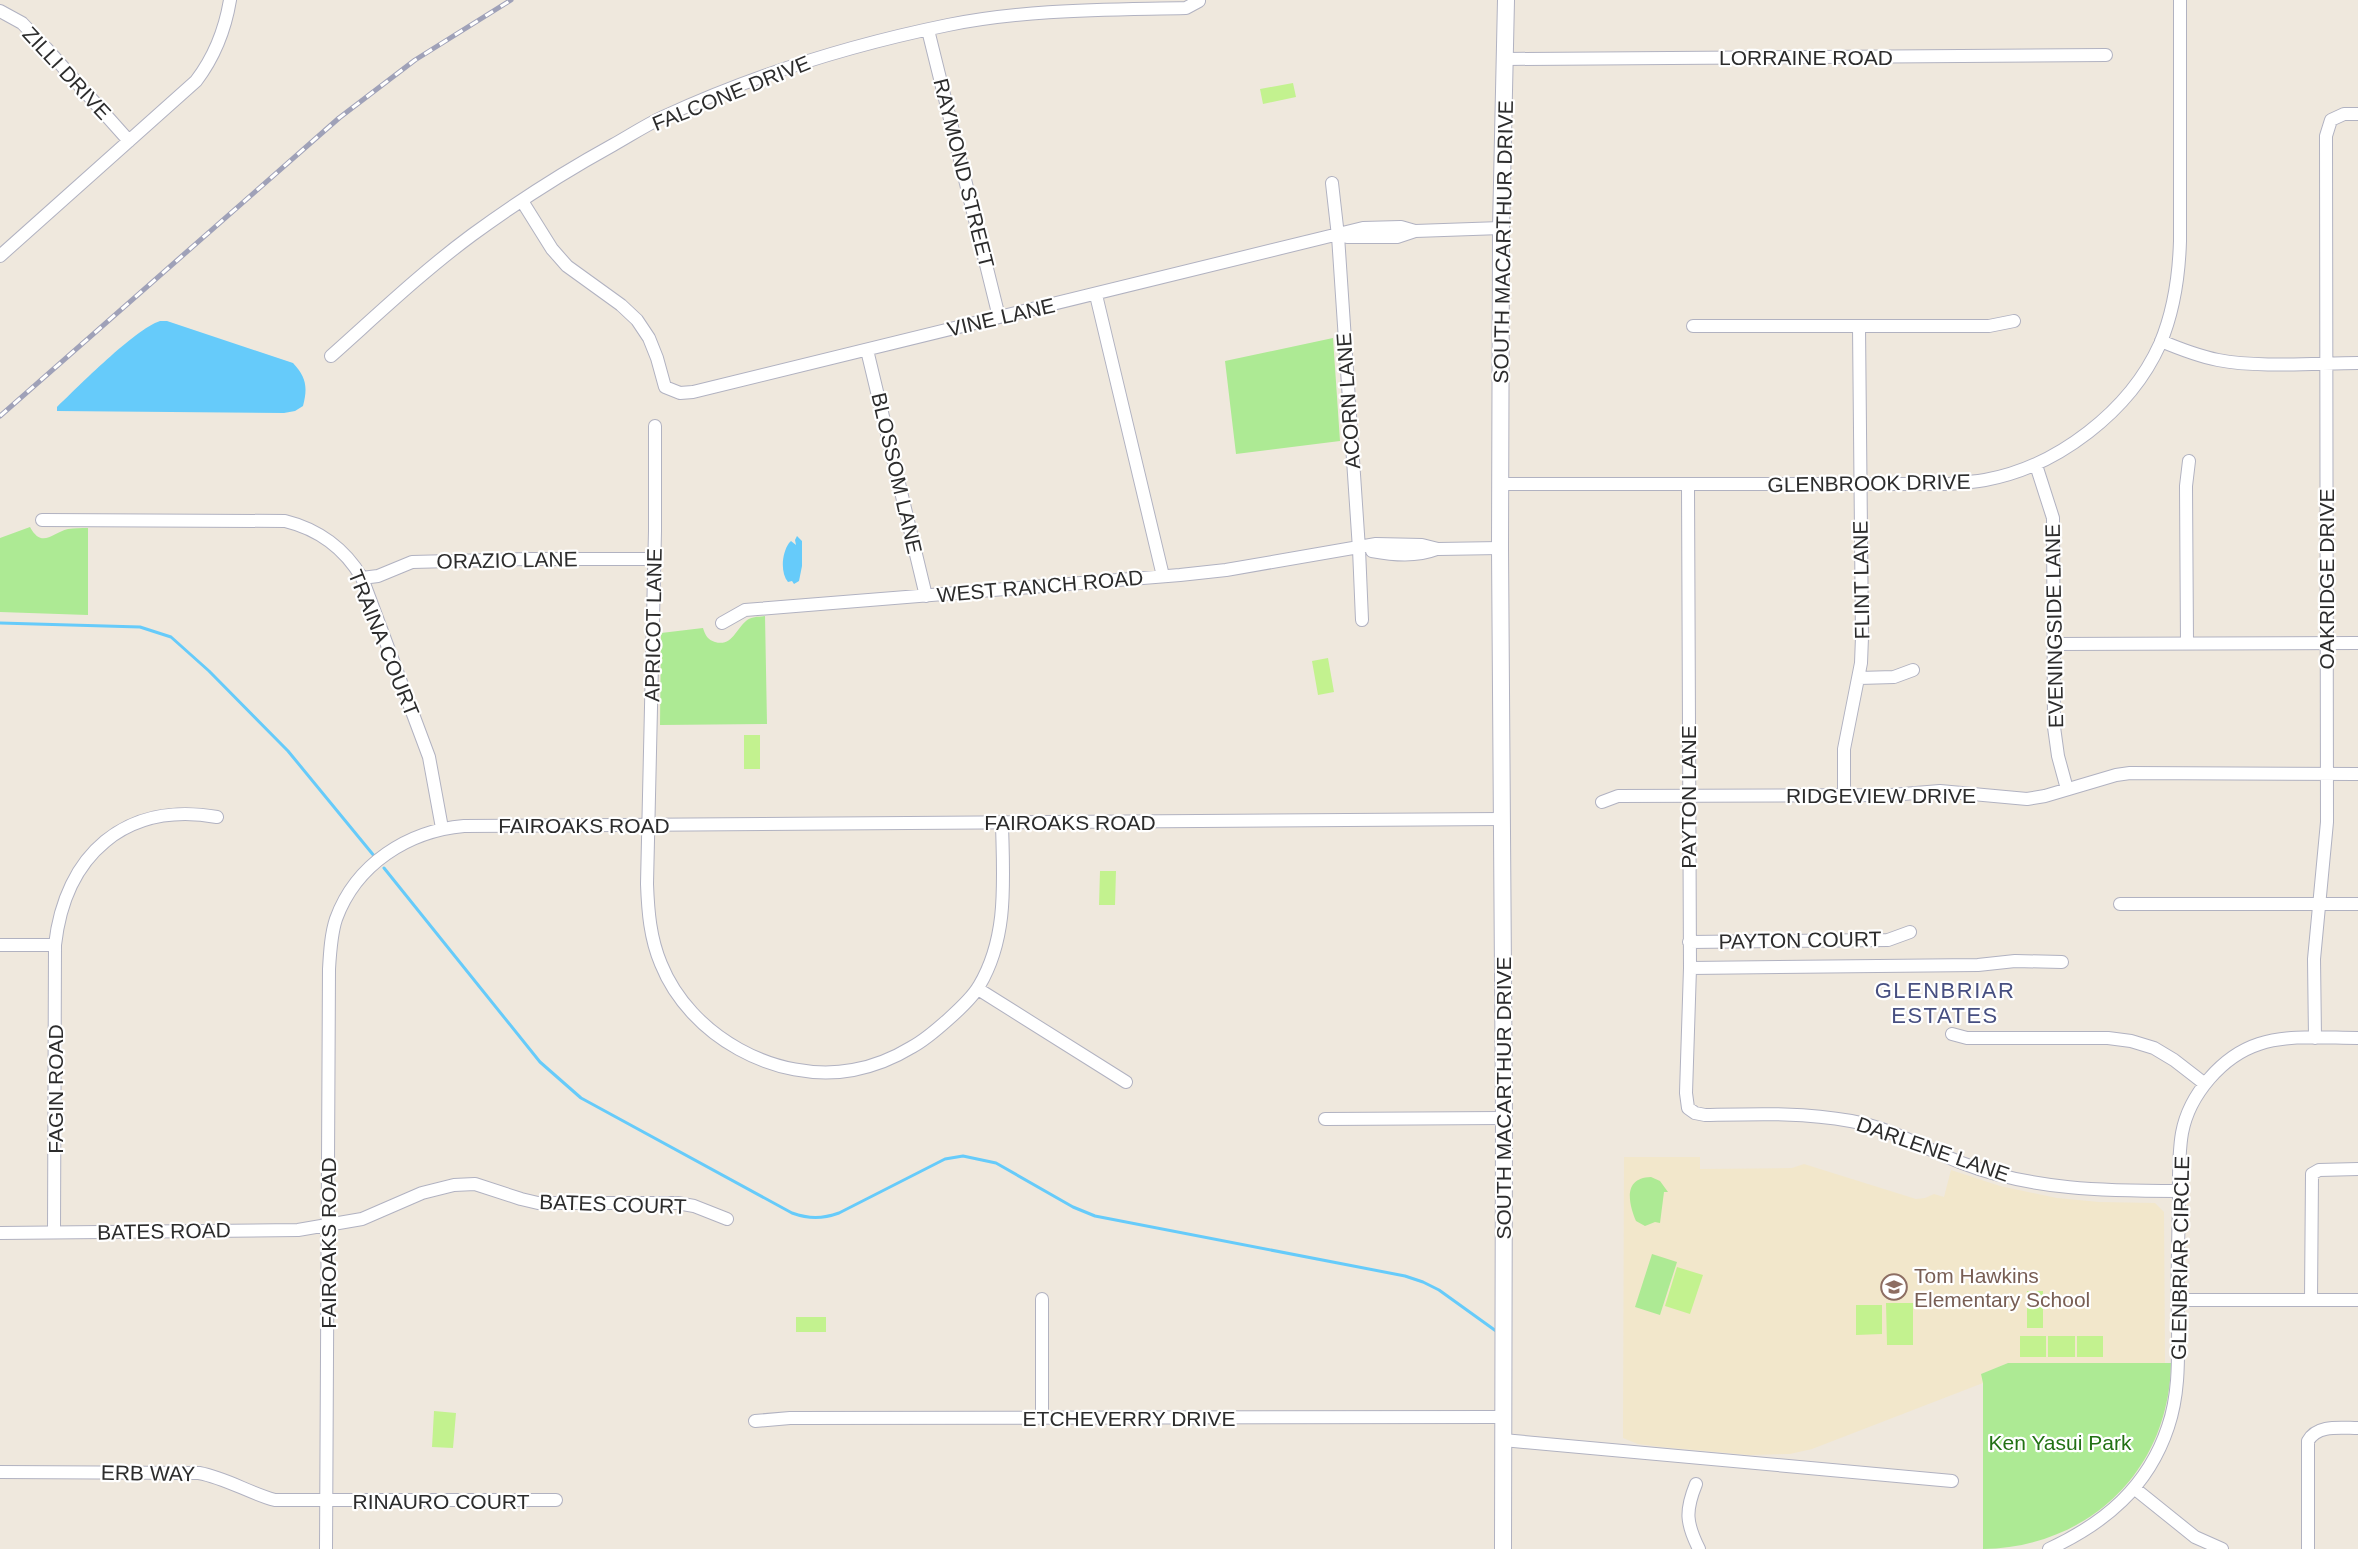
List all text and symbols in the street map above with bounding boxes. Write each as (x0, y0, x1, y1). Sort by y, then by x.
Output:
street label: ZILLI DRIVE (18, 22, 116, 124)
street label: LORRAINE ROAD (1719, 46, 1893, 69)
street label: FALCONE DRIVE (649, 51, 813, 135)
street label: RAYMOND STREET (929, 76, 999, 270)
street label: SOUTH MACARTHUR DRIVE (1489, 100, 1517, 384)
street label: VINE LANE (945, 293, 1057, 341)
street label: ACORN LANE (1332, 332, 1364, 470)
street label: BLOSSOM LANE (867, 390, 927, 556)
street label: GLENBROOK DRIVE (1767, 470, 1971, 496)
street label: OAKRIDGE DRIVE (2315, 489, 2338, 669)
street label: FLINT LANE (1848, 520, 1874, 640)
street label: EVENINGSIDE LANE (2041, 524, 2067, 728)
street label: ORAZIO LANE (436, 547, 578, 573)
street label: APRICOT LANE (640, 548, 666, 702)
street label: TRAINA COURT (344, 566, 424, 720)
street label: WEST RANCH ROAD (936, 566, 1144, 606)
street label: PAYTON LANE (1677, 725, 1700, 869)
street label: RIDGEVIEW DRIVE (1786, 784, 1976, 807)
street label: FAIROAKS ROAD (984, 811, 1156, 834)
street label: FAIROAKS ROAD (498, 814, 670, 837)
street label: PAYTON COURT (1718, 927, 1882, 953)
street label: SOUTH MACARTHUR DRIVE (1492, 956, 1515, 1240)
district label: GLENBRIAR ESTATES (1875, 978, 2015, 1028)
street label: FAGIN ROAD (44, 1024, 67, 1154)
street label: DARLENE LANE (1854, 1112, 2012, 1186)
street label: GLENBRIAR CIRCLE (2167, 1156, 2193, 1360)
street label: FAIROAKS ROAD (317, 1157, 340, 1329)
street label: BATES COURT (539, 1190, 687, 1218)
street label: BATES ROAD (97, 1218, 231, 1244)
place label: Tom Hawkins Elementary School (1914, 1264, 2090, 1311)
school or university icon: Tom Hawkins Elementary School (1879, 1272, 1909, 1302)
street label: ETCHEVERRY DRIVE (1023, 1407, 1235, 1430)
park label: Ken Yasui Park (1989, 1431, 2132, 1454)
street label: ERB WAY (101, 1461, 195, 1485)
street label: RINAURO COURT (353, 1490, 530, 1513)

